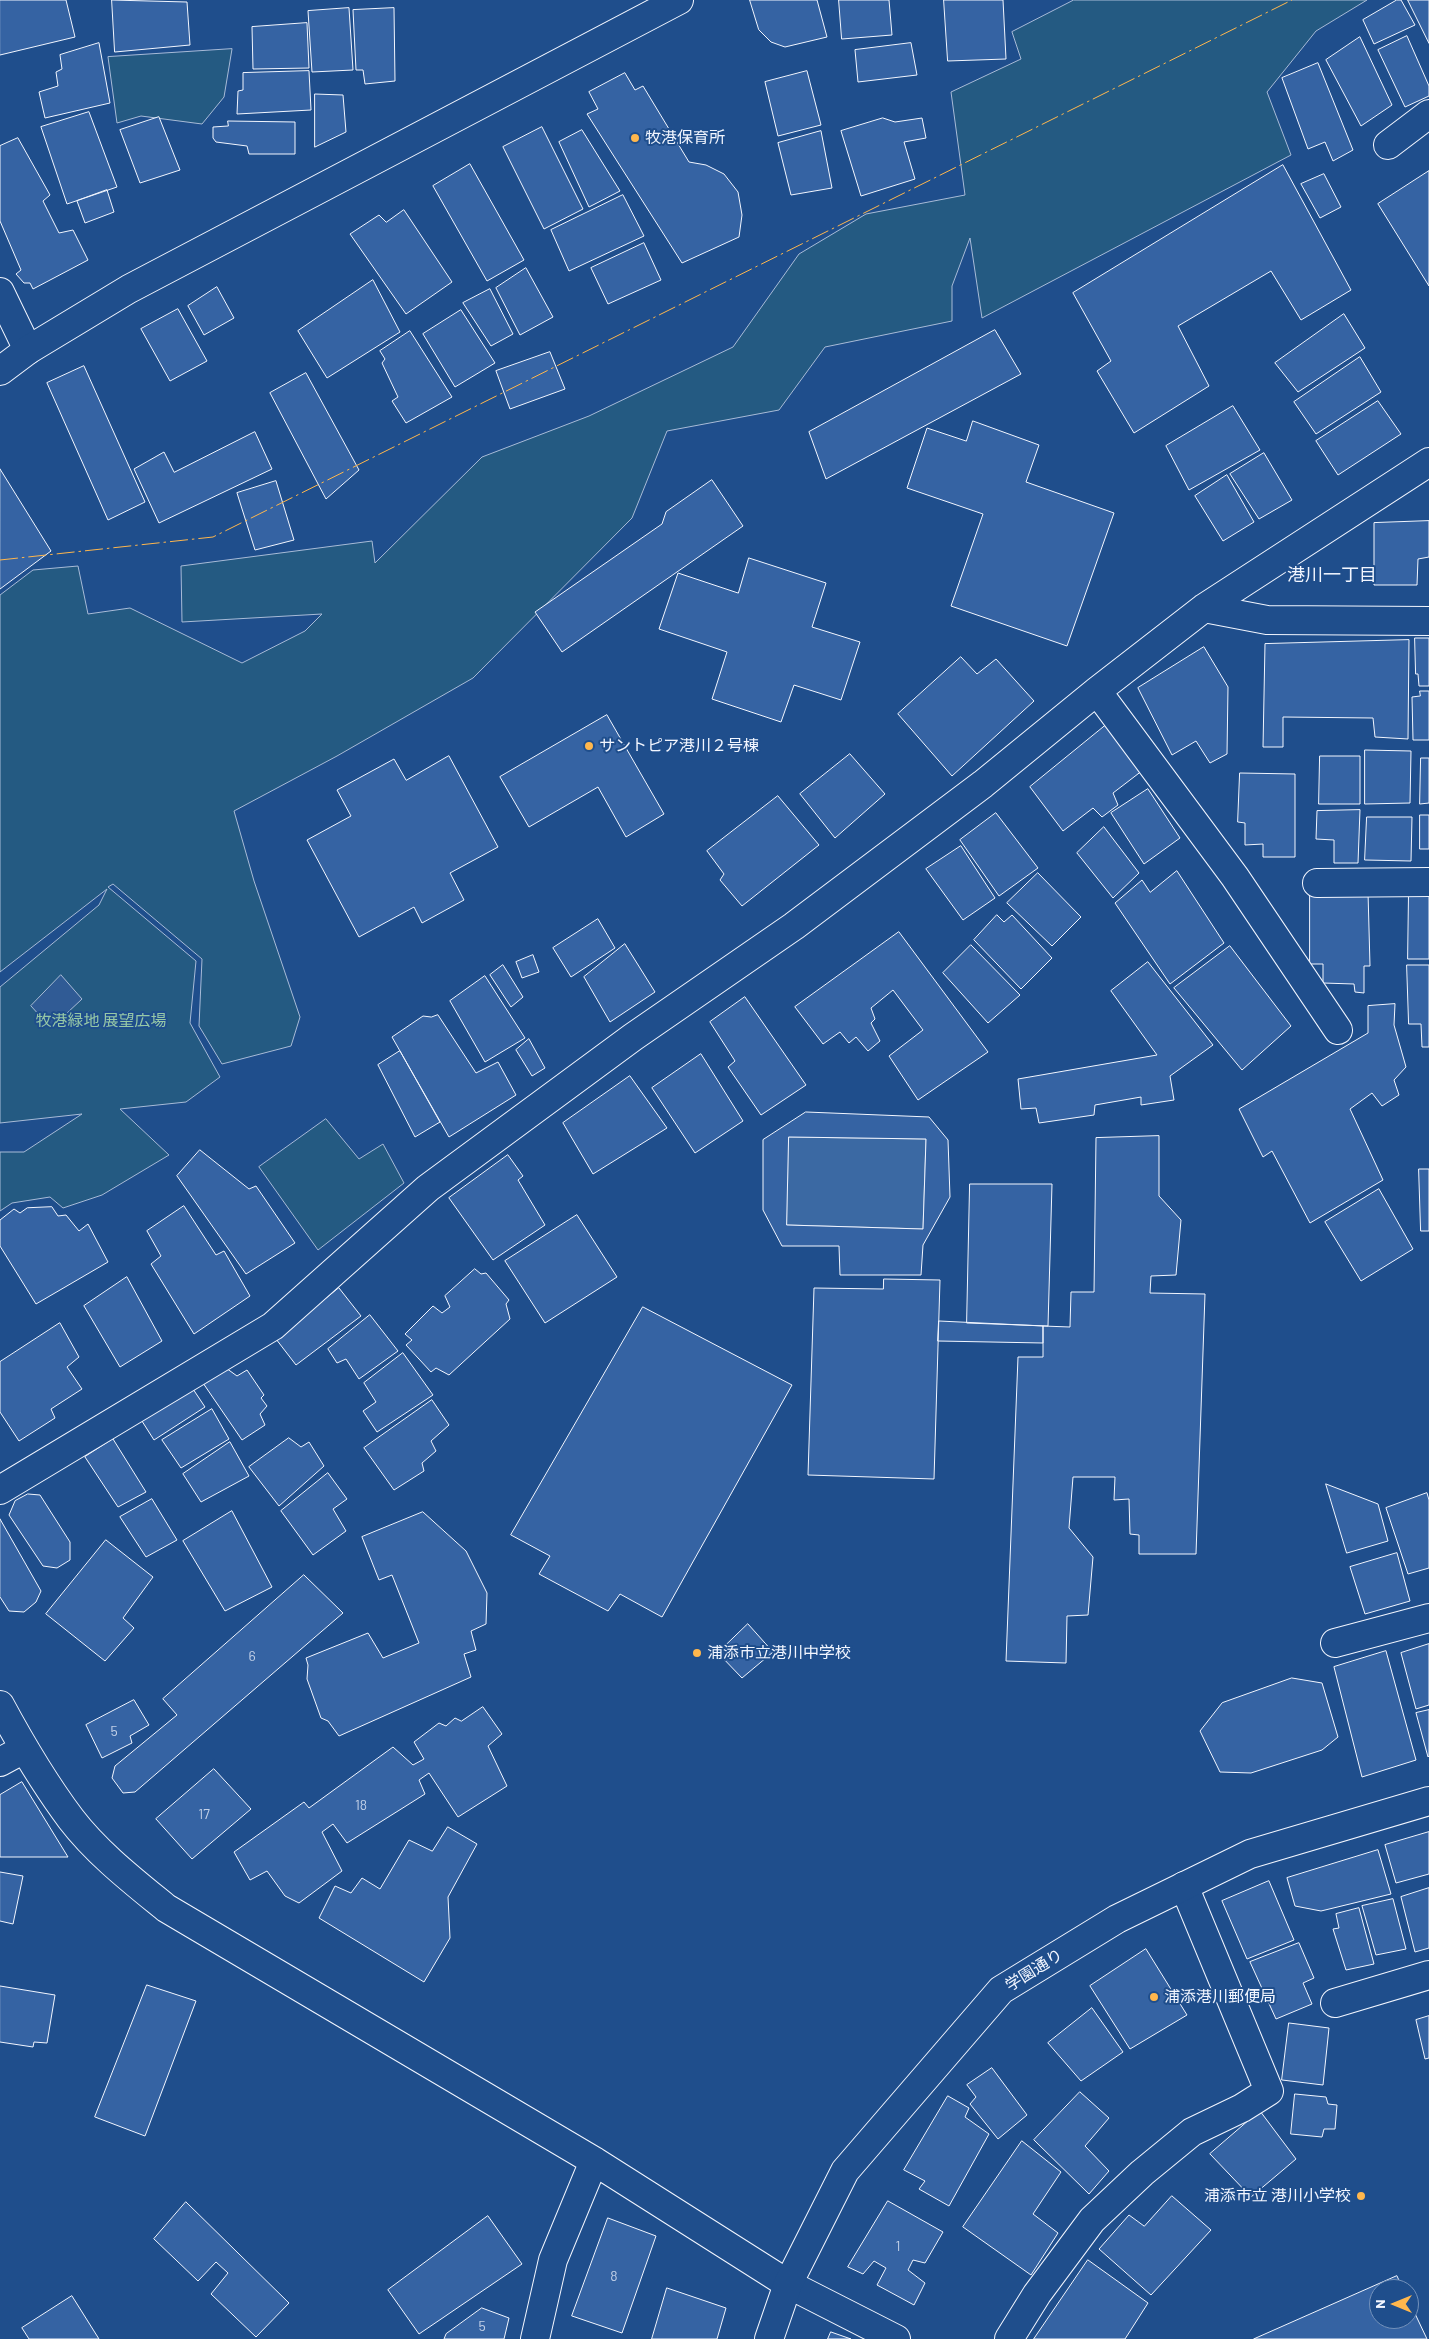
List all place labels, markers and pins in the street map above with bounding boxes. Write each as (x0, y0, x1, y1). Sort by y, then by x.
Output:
place label: 牧港保育所 (645, 128, 725, 148)
marker: 牧港保育所 (629, 132, 641, 144)
place label: サントピア港川２号棟 (599, 736, 759, 756)
marker: サントピア港川２号棟 (583, 740, 595, 752)
place label: 浦添市立港川中学校 (707, 1643, 851, 1663)
marker: 浦添市立港川中学校 (691, 1647, 703, 1659)
place label: 浦添港川郵便局 (1164, 1987, 1276, 2007)
marker: 浦添港川郵便局 (1148, 1991, 1160, 2003)
place label: 浦添市立 港川小学校 (1204, 2186, 1351, 2206)
marker: 浦添市立 港川小学校 (1355, 2190, 1367, 2202)

